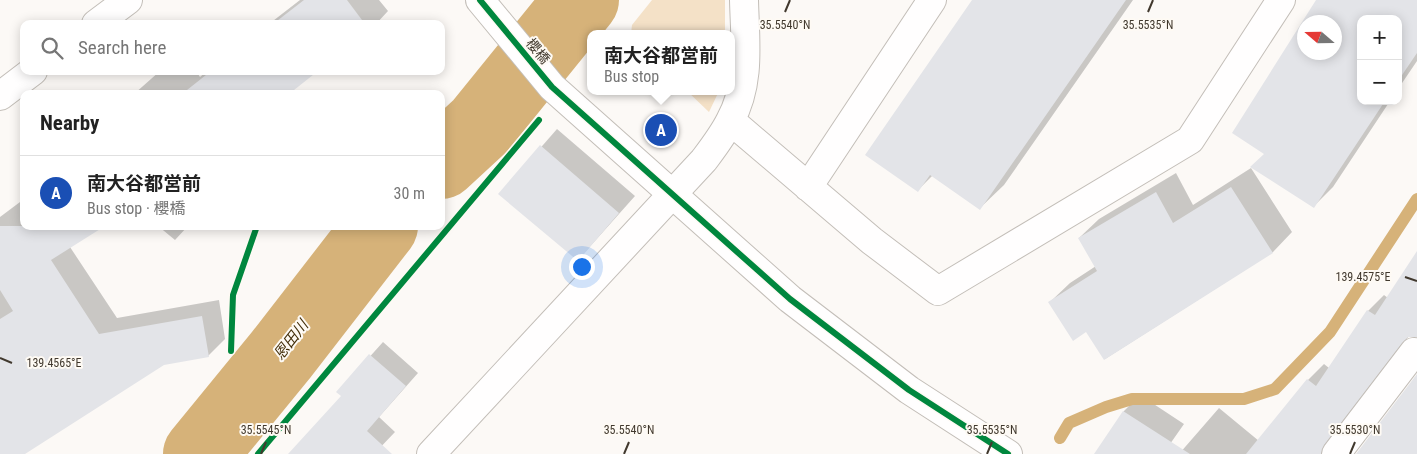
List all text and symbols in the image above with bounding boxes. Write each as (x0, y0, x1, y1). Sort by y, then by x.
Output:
north arrow (1297, 15, 1342, 60)
map controls (1357, 15, 1402, 105)
button: + (1357, 15, 1402, 60)
text: 35.5540°N (760, 18, 810, 32)
text: 35.5535°N (1123, 18, 1173, 32)
search box (20, 20, 445, 75)
popup (587, 30, 735, 95)
icon: search (38, 34, 66, 62)
street label: 櫻橋 (523, 35, 553, 67)
text: Search here (78, 36, 166, 59)
text: 南大谷都営前 (604, 44, 718, 67)
button: − (1357, 60, 1402, 105)
text: Bus stop (604, 67, 659, 86)
text: Nearby (40, 111, 99, 135)
pin: A (645, 111, 677, 149)
text: 南大谷都営前 (87, 172, 201, 195)
text: A (51, 184, 61, 203)
text: 30 m (393, 184, 425, 203)
text: Bus stop · 櫻橋 (87, 199, 185, 218)
your location (569, 254, 595, 280)
text: 139.4575°E (1335, 270, 1391, 284)
water label: 恩田川 (270, 315, 313, 363)
text: 139.4565°E (26, 356, 82, 370)
text: 35.5545°N (241, 423, 291, 437)
text: 35.5540°N (604, 423, 654, 437)
text: 35.5535°N (967, 423, 1017, 437)
text: 35.5530°N (1330, 423, 1380, 437)

